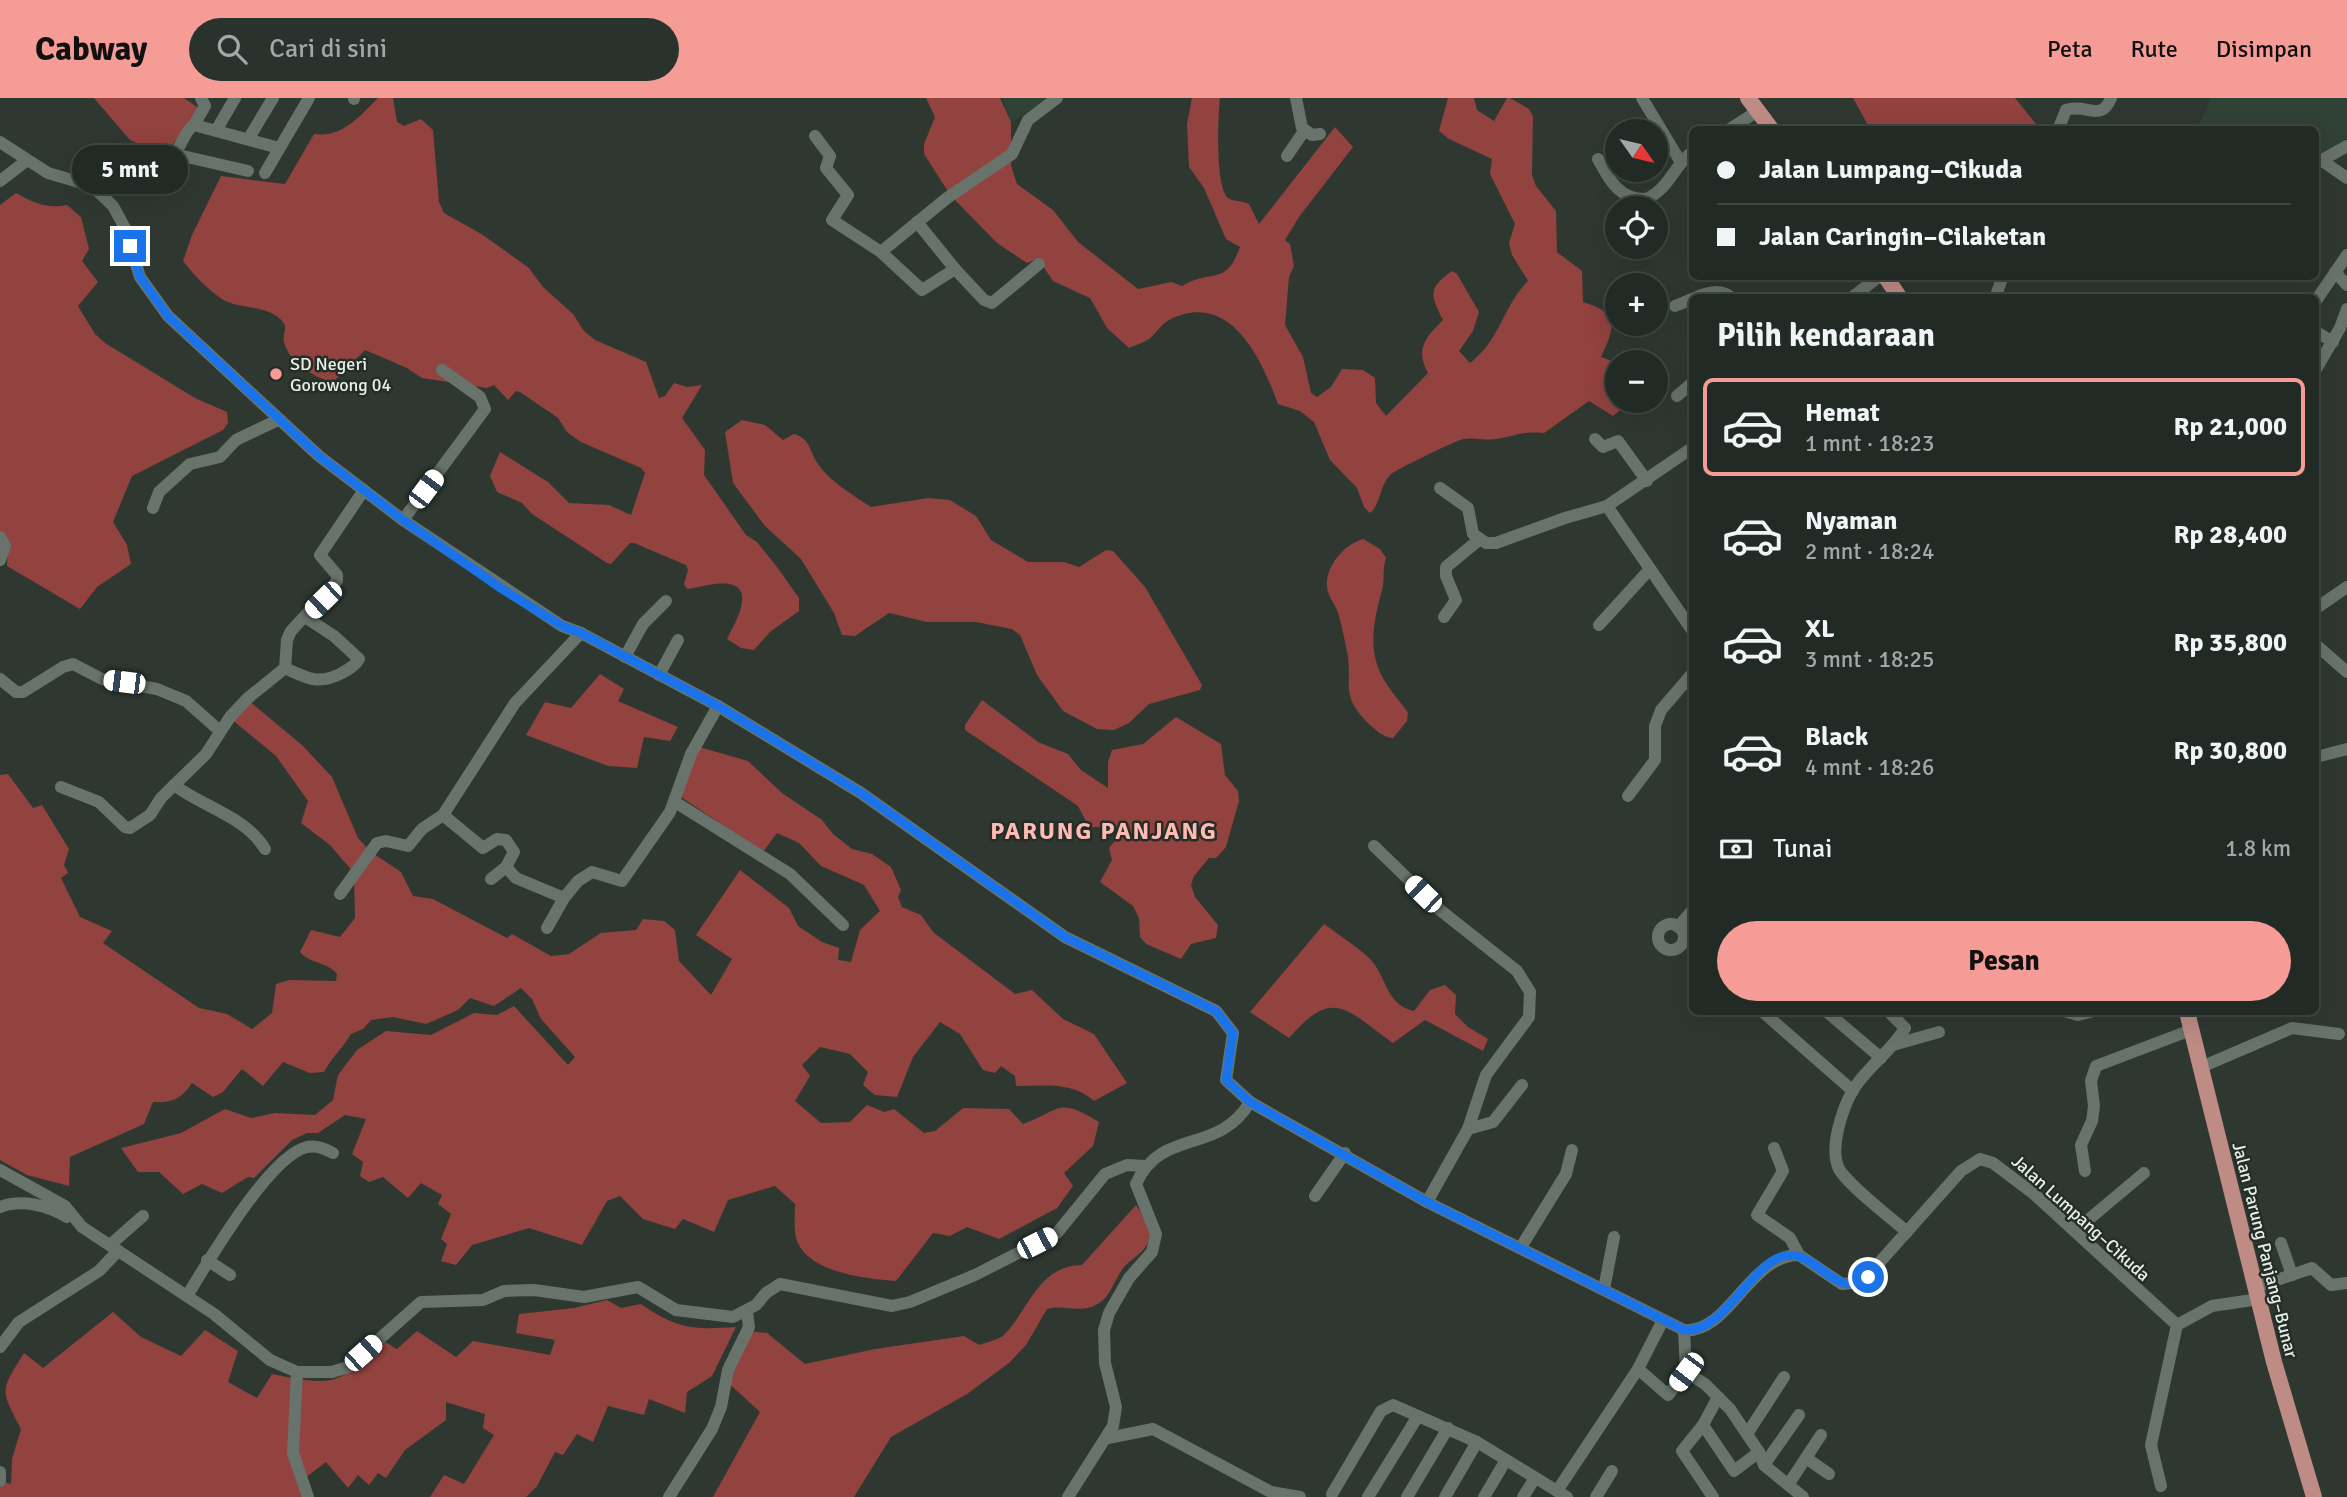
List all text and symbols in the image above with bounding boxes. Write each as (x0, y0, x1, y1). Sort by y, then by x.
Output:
search box (189, 18, 679, 81)
text: Cabway (35, 29, 147, 70)
icon: search (213, 30, 251, 68)
text: Cari di sini (269, 33, 387, 65)
text: Peta (2047, 34, 2093, 64)
text: Rute (2131, 34, 2178, 64)
text: Disimpan (2216, 34, 2312, 64)
north arrow (1605, 119, 1668, 182)
map controls (1605, 119, 1668, 413)
callout: 5 mnt (72, 144, 188, 194)
text: Jalan Lumpang–Cikuda (1759, 154, 2022, 186)
text: 5 mnt (101, 155, 159, 184)
button: locate (1605, 196, 1668, 259)
text: Jalan Caringin–Cilaketan (1759, 221, 2046, 253)
route end (114, 230, 146, 262)
button: + (1605, 273, 1668, 336)
text: Pilih kendaraan (1717, 316, 1935, 355)
button: − (1605, 350, 1668, 413)
place label: SD Negeri Gorowong 04 (290, 353, 392, 396)
marker: SD Negeri Gorowong 04 (268, 366, 284, 382)
icon: car (1721, 396, 1784, 459)
text: Hemat (1805, 397, 1880, 429)
text: Rp 21,000 (2173, 411, 2287, 443)
text: 1 mnt · 18:23 (1805, 429, 1934, 458)
car (405, 466, 448, 512)
icon: car (1721, 504, 1784, 567)
text: Nyaman (1805, 505, 1898, 537)
text: Rp 28,400 (2173, 519, 2287, 551)
text: 2 mnt · 18:24 (1805, 537, 1934, 566)
car (301, 578, 346, 622)
icon: car (1721, 612, 1784, 675)
text: XL (1805, 613, 1835, 645)
text: Rp 35,800 (2173, 627, 2287, 659)
text: 3 mnt · 18:25 (1805, 645, 1934, 674)
car (102, 669, 147, 695)
icon: car (1721, 720, 1784, 783)
text: Black (1805, 721, 1868, 753)
text: Rp 30,800 (2173, 735, 2287, 767)
text: 4 mnt · 18:26 (1805, 753, 1934, 782)
district label: PARUNG PANJANG (990, 816, 1218, 846)
icon: cash (1717, 830, 1755, 868)
text: Tunai (1773, 833, 1832, 865)
text: 1.8 km (2225, 834, 2291, 863)
car (1401, 872, 1446, 916)
button: Pesan (1717, 921, 2291, 1001)
street label: Jalan Parung Panjang–Bunar (2228, 1140, 2303, 1361)
street label: Jalan Lumpang–Cikuda (2007, 1150, 2155, 1286)
car (1014, 1224, 1061, 1262)
route start (1852, 1261, 1884, 1293)
car (341, 1331, 386, 1375)
car (1665, 1349, 1708, 1395)

